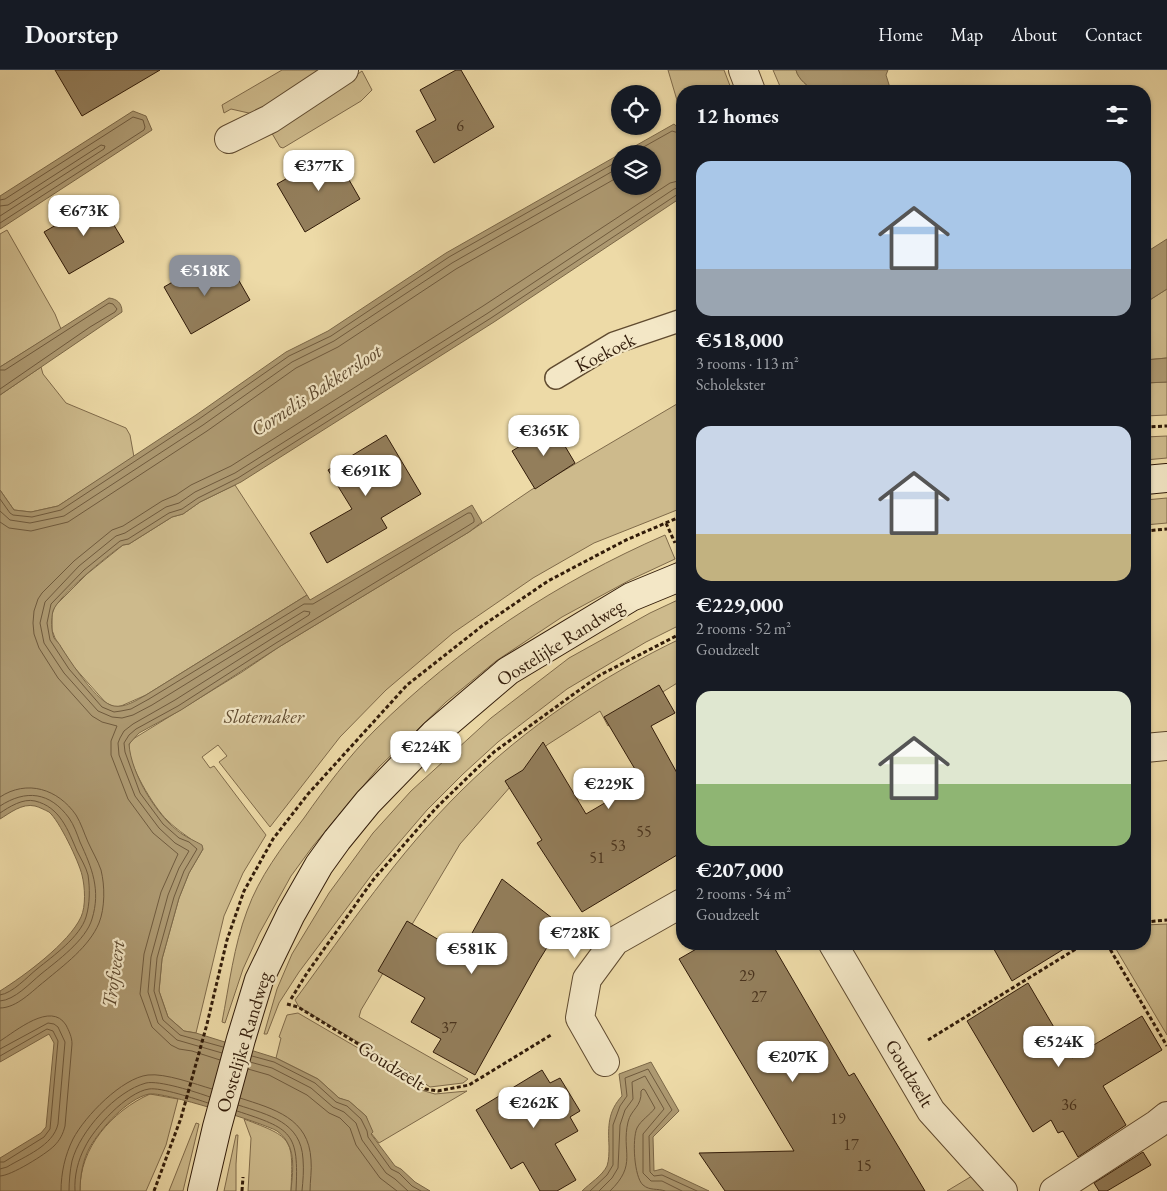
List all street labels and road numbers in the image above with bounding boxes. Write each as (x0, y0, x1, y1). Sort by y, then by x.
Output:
street label: Koekoek (571, 326, 641, 378)
street label: Oostelijke Randweg (492, 593, 629, 692)
street label: Oostelijke Randweg (210, 968, 277, 1116)
street label: Goudzeelt (353, 1035, 430, 1096)
street label: Goudzeelt (879, 1035, 940, 1112)

